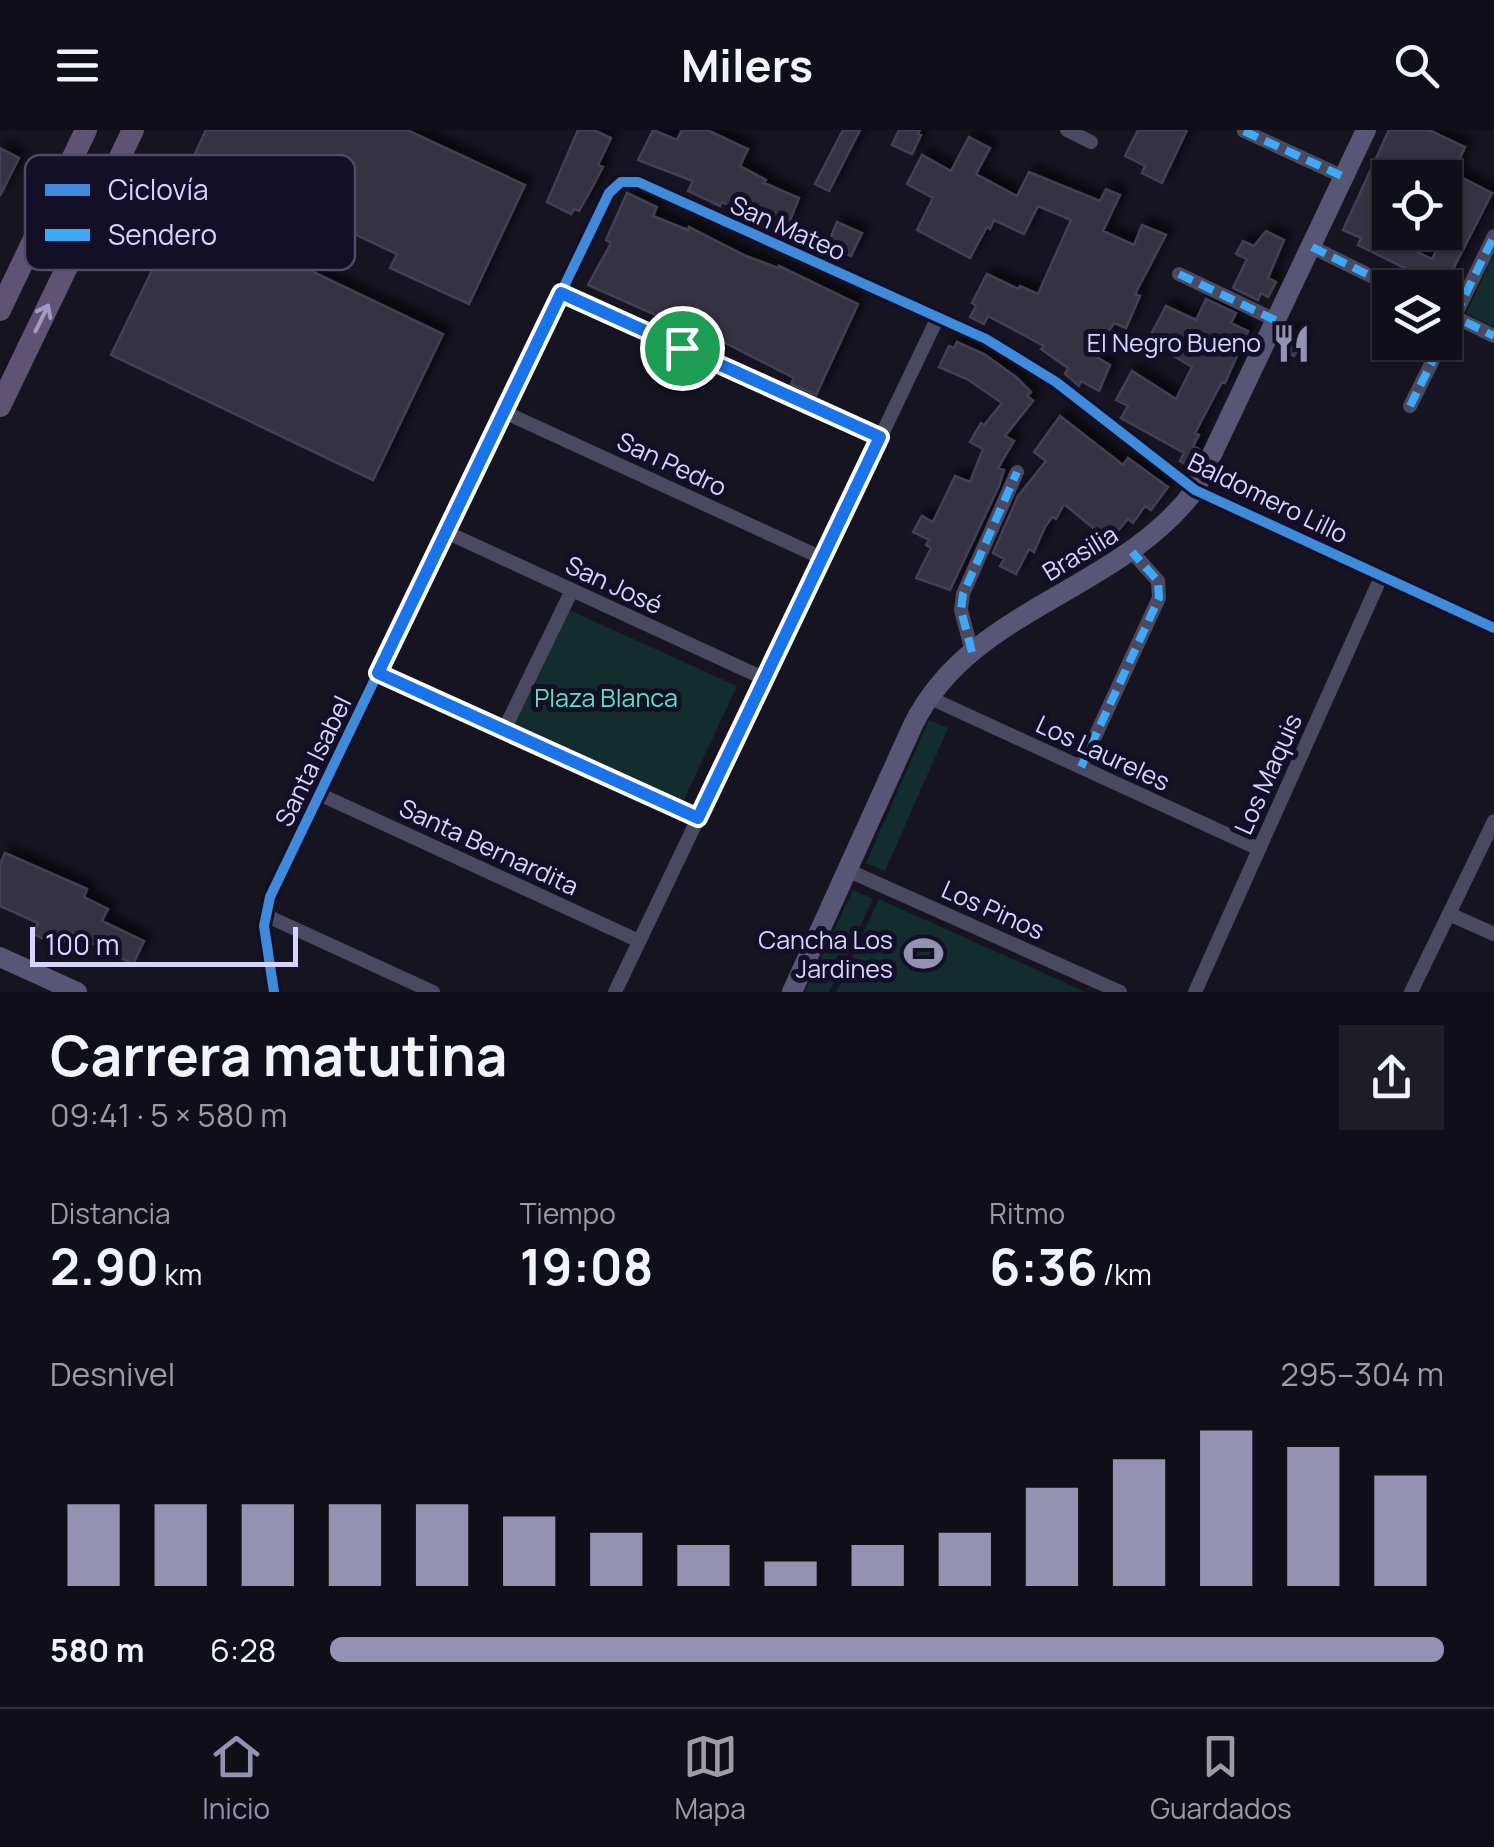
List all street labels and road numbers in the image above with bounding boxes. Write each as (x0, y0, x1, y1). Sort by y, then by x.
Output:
street label: San Mateo (725, 187, 851, 269)
street label: San Pedro (612, 423, 733, 504)
street label: Baldomero Lillo (1182, 444, 1354, 551)
street label: Brasilia (1035, 516, 1124, 589)
street label: San José (560, 547, 668, 622)
street label: Santa Isabel (266, 690, 359, 832)
street label: Los Laureles (1031, 706, 1176, 799)
street label: Los Maquis (1225, 708, 1310, 840)
street label: Santa Bernardita (394, 790, 585, 903)
street label: Los Pinos (936, 871, 1050, 948)

